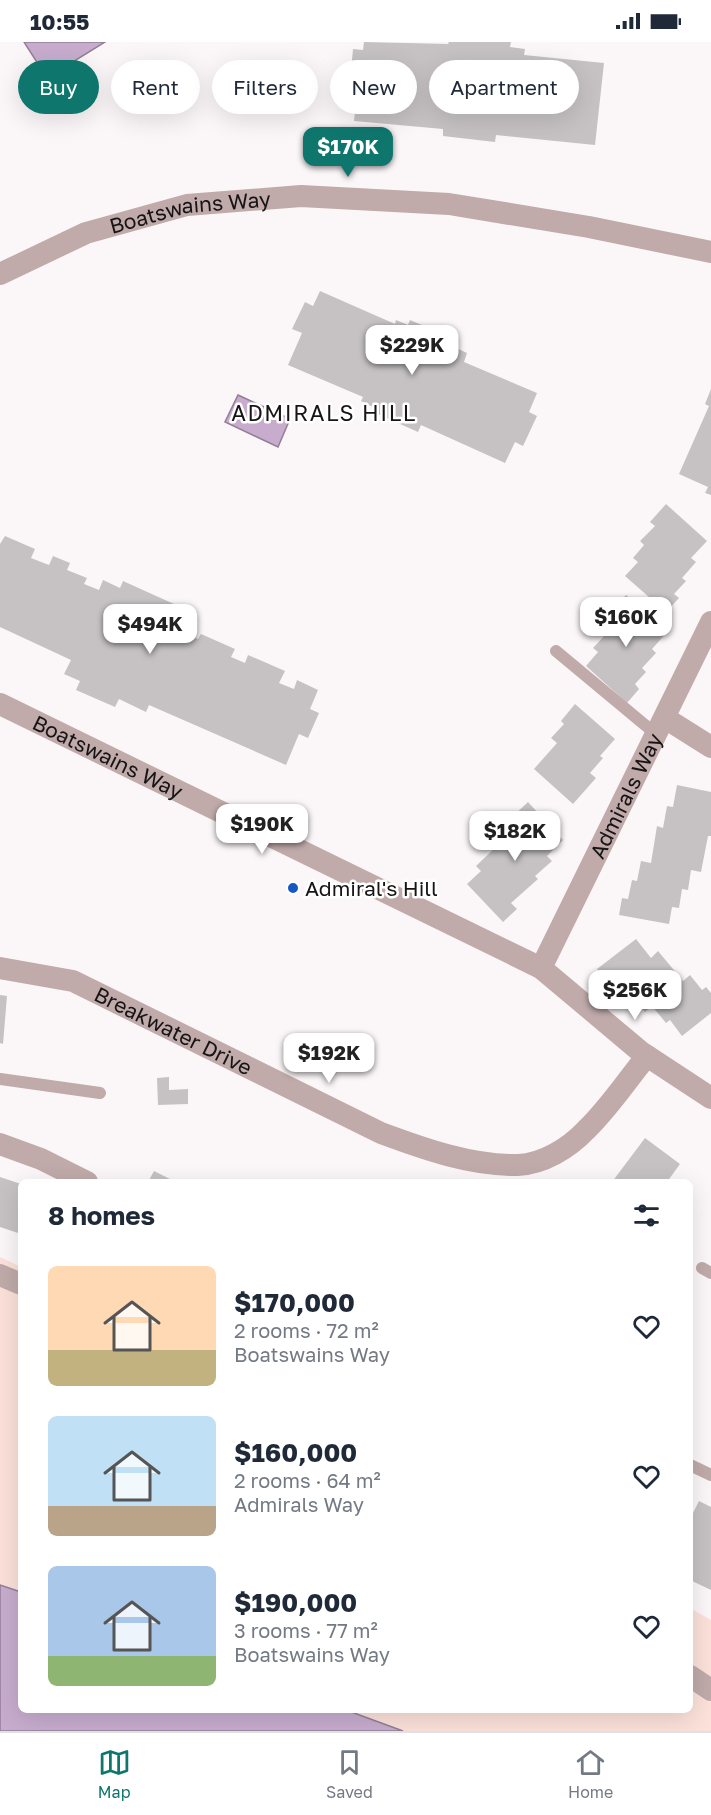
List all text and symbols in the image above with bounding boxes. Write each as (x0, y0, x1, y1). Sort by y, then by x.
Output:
text: 10:55 (30, 8, 90, 35)
chip: Buy (18, 60, 99, 114)
chip: Rent (111, 60, 200, 114)
chip: Filters (212, 60, 318, 114)
chip: New (330, 60, 417, 114)
chip: Apartment (429, 60, 579, 114)
pin: $170K (306, 127, 390, 178)
text: $170K (317, 134, 379, 158)
street label: Boatswains Way (106, 185, 272, 239)
pin: $229K (370, 325, 454, 376)
text: $229K (380, 332, 445, 356)
district label: ADMIRALS HILL (231, 399, 417, 426)
pin: $160K (584, 597, 668, 648)
pin: $494K (108, 604, 192, 655)
text: $160K (594, 604, 658, 628)
text: $494K (117, 611, 183, 635)
street label: Boatswains Way (29, 709, 187, 804)
street label: Admirals Way (584, 728, 668, 863)
pin: $190K (220, 804, 304, 855)
text: $190K (230, 811, 294, 835)
pin: $182K (473, 811, 557, 862)
text: $182K (483, 818, 547, 842)
place label: Admiral's Hill (305, 875, 438, 901)
marker: Admiral's Hill (286, 881, 300, 895)
pin: $256K (593, 970, 677, 1021)
text: $256K (603, 977, 668, 1001)
street label: Breakwater Drive (90, 981, 256, 1080)
pin: $192K (287, 1033, 371, 1084)
text: $192K (297, 1040, 361, 1064)
icon: filters (630, 1199, 663, 1232)
text: 8 homes (48, 1200, 155, 1231)
text: $170,000 (234, 1287, 355, 1318)
icon: home (96, 1290, 168, 1362)
icon: heart (630, 1310, 663, 1343)
text: 2 rooms · 72 m² (234, 1318, 379, 1342)
text: Boatswains Way (234, 1342, 390, 1366)
text: $160,000 (234, 1437, 357, 1468)
icon: home (96, 1440, 168, 1512)
icon: heart (630, 1460, 663, 1493)
text: 2 rooms · 64 m² (234, 1468, 381, 1492)
text: Admirals Way (234, 1492, 364, 1516)
text: $190,000 (234, 1587, 357, 1618)
icon: home (96, 1590, 168, 1662)
icon: heart (630, 1610, 663, 1643)
text: 3 rooms · 77 m² (234, 1618, 378, 1642)
text: Boatswains Way (234, 1642, 390, 1666)
tab: Map (98, 1746, 131, 1802)
tab: Saved (326, 1746, 373, 1802)
tab: Home (568, 1746, 613, 1802)

